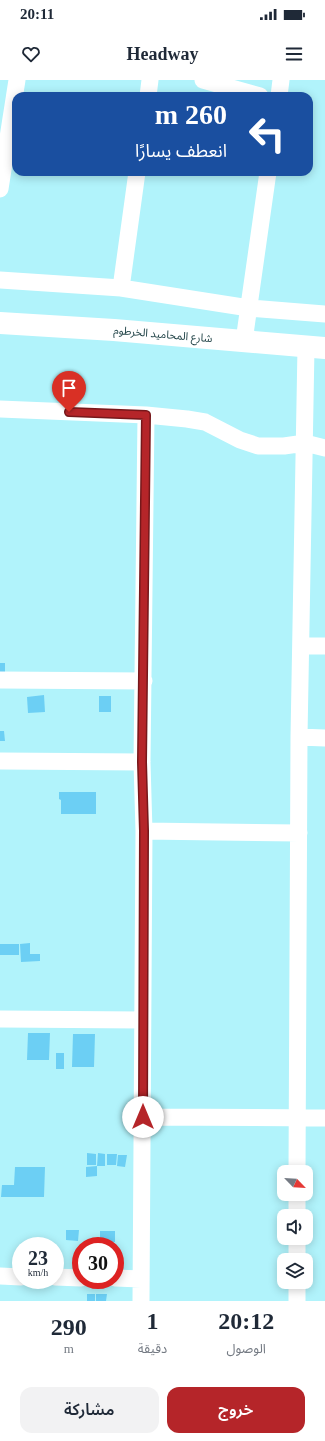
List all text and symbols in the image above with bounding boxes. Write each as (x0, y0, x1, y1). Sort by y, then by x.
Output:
text: 20:11 (20, 6, 54, 22)
icon: heart (20, 43, 42, 65)
icon: menu (283, 43, 305, 65)
text: Headway (127, 44, 199, 64)
text: 260 m (155, 99, 227, 130)
icon: left (241, 108, 293, 160)
text: انعطف يسارًا (135, 141, 227, 161)
street label: شارع المحاميد الخرطوم (113, 324, 213, 346)
pin (52, 371, 86, 412)
icon: arrive (58, 377, 80, 399)
position arrow (122, 1096, 164, 1138)
north arrow (277, 1165, 313, 1201)
map controls (277, 1165, 313, 1289)
button: sound (277, 1209, 313, 1245)
speed limit sign: 30 (72, 1237, 124, 1289)
text: 23 (28, 1247, 48, 1269)
button: layers (277, 1253, 313, 1289)
text: km/h (28, 1267, 48, 1278)
text: 1 (147, 1308, 159, 1334)
text: 20:12 (218, 1308, 274, 1334)
text: 290 (51, 1314, 87, 1340)
text: m (64, 1341, 74, 1356)
text: دقيقة (138, 1341, 167, 1356)
text: الوصول (226, 1341, 266, 1356)
button: مشاركة (20, 1387, 159, 1433)
button: خروج (167, 1387, 305, 1433)

